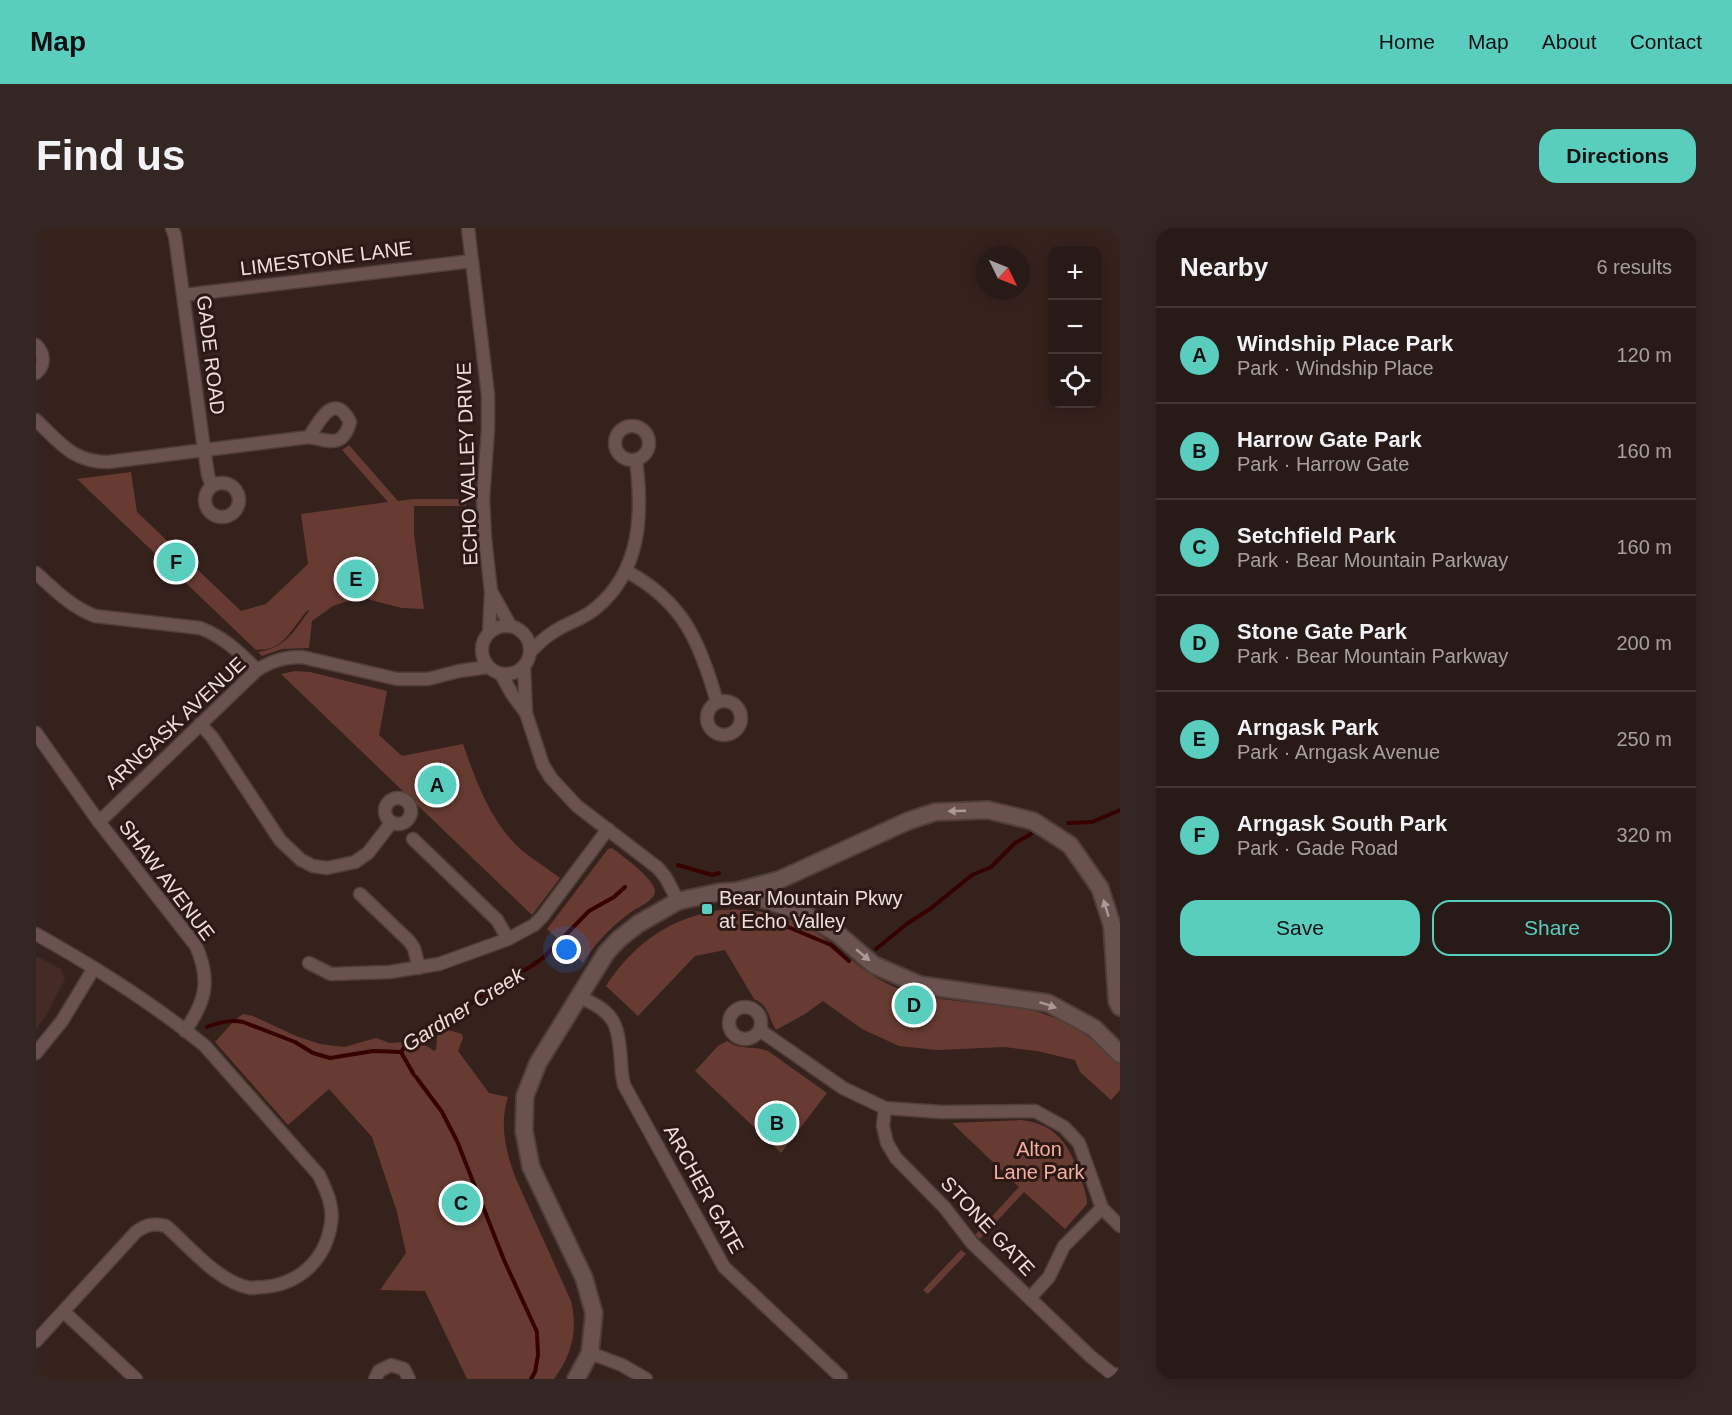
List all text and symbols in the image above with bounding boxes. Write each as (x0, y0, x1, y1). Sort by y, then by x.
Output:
text: Map (30, 26, 86, 57)
text: Home (1379, 30, 1435, 53)
text: Map (1468, 30, 1509, 53)
text: About (1542, 30, 1597, 53)
text: Contact (1630, 30, 1702, 53)
button: Directions (1539, 129, 1696, 183)
text: Find us (36, 132, 185, 179)
street label: LIMESTONE LANE (239, 237, 413, 279)
north arrow (976, 246, 1030, 300)
map controls (1048, 246, 1102, 408)
button: + (1048, 246, 1102, 300)
text: Nearby (1180, 252, 1268, 282)
text: 6 results (1596, 256, 1672, 278)
street label: GADE ROAD (193, 294, 229, 416)
button: − (1048, 300, 1102, 354)
text: Windship Place Park (1237, 331, 1453, 356)
text: A (1192, 344, 1207, 366)
text: 120 m (1616, 344, 1672, 366)
button: locate (1048, 354, 1102, 408)
text: Park · Windship Place (1237, 357, 1434, 379)
street label: ECHO VALLEY DRIVE (452, 362, 482, 566)
text: Harrow Gate Park (1237, 427, 1422, 452)
text: B (1192, 440, 1207, 462)
text: 160 m (1616, 440, 1672, 462)
text: Park · Harrow Gate (1237, 453, 1409, 475)
text: Setchfield Park (1237, 523, 1396, 548)
text: C (1192, 536, 1207, 558)
text: 160 m (1616, 536, 1672, 558)
pin: F (156, 540, 196, 584)
text: Park · Bear Mountain Parkway (1237, 549, 1508, 571)
pin: E (336, 556, 376, 602)
text: Stone Gate Park (1237, 619, 1407, 644)
text: D (1192, 632, 1207, 654)
text: 200 m (1616, 632, 1672, 654)
text: Park · Bear Mountain Parkway (1237, 645, 1508, 667)
street label: ARNGASK AVENUE (101, 653, 249, 793)
text: Arngask Park (1237, 715, 1379, 740)
text: E (1193, 728, 1206, 750)
text: 250 m (1616, 728, 1672, 750)
text: Park · Arngask Avenue (1237, 741, 1440, 763)
pin: A (418, 762, 456, 808)
one-way arrow (947, 807, 966, 816)
text: Arngask South Park (1237, 811, 1447, 836)
street label: SHAW AVENUE (115, 816, 219, 944)
text: F (1193, 824, 1206, 846)
text: 320 m (1616, 824, 1672, 846)
text: Park · Gade Road (1237, 837, 1398, 859)
place label: Bear Mountain Pkwy at Echo Valley (719, 887, 902, 932)
one-way arrow (1101, 899, 1111, 917)
button: Save (1180, 900, 1420, 956)
button: Share (1432, 900, 1672, 956)
marker: Bear Mountain Pkwy at Echo Valley (700, 902, 714, 916)
your location (552, 935, 581, 964)
one-way arrow (855, 948, 870, 961)
water label: Gardner Creek (398, 962, 529, 1056)
pin: D (894, 982, 934, 1028)
one-way arrow (1039, 1000, 1057, 1010)
pin: B (758, 1100, 796, 1146)
street label: ARCHER GATE (660, 1121, 748, 1257)
park label: Alton Lane Park (993, 1138, 1086, 1183)
street label: STONE GATE (937, 1172, 1039, 1280)
pin: C (442, 1180, 480, 1226)

